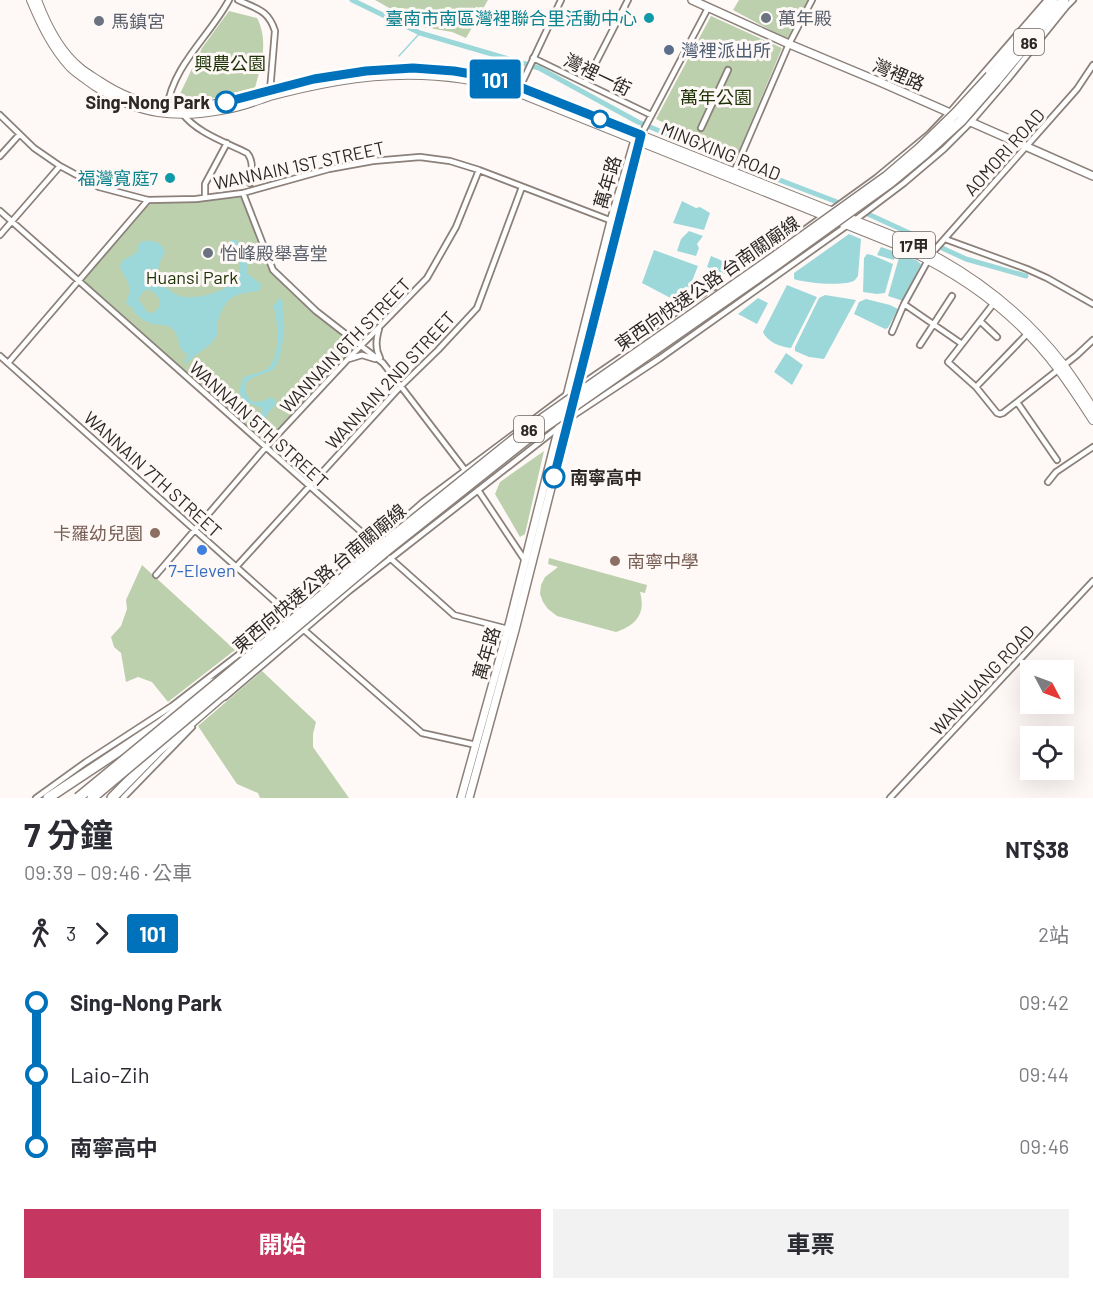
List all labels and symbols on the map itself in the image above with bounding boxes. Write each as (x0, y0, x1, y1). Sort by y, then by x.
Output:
place label: 臺南市南區灣裡聯合里活動中心 (385, 7, 637, 29)
place label: 萬年殿 (778, 7, 832, 29)
place label: 馬鎮宮 (111, 10, 165, 32)
marker: 臺南市南區灣裡聯合里活動中心 (642, 11, 656, 25)
marker: 萬年殿 (759, 11, 773, 25)
marker: 馬鎮宮 (92, 14, 106, 28)
road number: 86 (1014, 29, 1044, 55)
place label: 灣裡派出所 (681, 39, 771, 61)
marker: 灣裡派出所 (662, 43, 676, 57)
street label: 灣裡一街 (561, 48, 635, 100)
park label: 興農公園 (194, 52, 266, 74)
street label: 灣裡路 (870, 53, 928, 95)
line badge: 101 (460, 60, 530, 98)
park label: 萬年公園 (680, 86, 752, 108)
place label: Sing-Nong Park (85, 91, 210, 113)
marker: Sing-Nong Park (215, 91, 237, 113)
street label: AOMORI ROAD (959, 104, 1049, 200)
unlabelled marker (591, 110, 609, 128)
street label: MINGXING ROAD (658, 117, 784, 185)
street label: WANNAIN 1ST STREET (212, 136, 386, 194)
street label: 萬年路 (589, 153, 625, 211)
place label: 福灣寬庭7 (77, 167, 158, 189)
marker: 福灣寬庭7 (163, 171, 177, 185)
street label: 東西向快速公路 台南關廟線 (611, 211, 803, 355)
road number: 17甲 (893, 232, 935, 258)
place label: 怡峰殿舉喜堂 (220, 242, 328, 264)
marker: 怡峰殿舉喜堂 (201, 246, 215, 260)
park label: Huansi Park (146, 266, 238, 288)
street label: WANNAIN 6TH STREET (275, 273, 415, 417)
street label: WANNAIN 2ND STREET (321, 307, 459, 453)
street label: WANNAIN 5TH STREET (185, 356, 333, 492)
street label: WANNAIN 7TH STREET (79, 406, 227, 542)
road number: 86 (514, 416, 544, 442)
marker: 南寧高中 (543, 466, 565, 488)
place label: 南寧高中 (570, 466, 642, 488)
street label: 東西向快速公路 台南關廟線 (228, 499, 410, 657)
place label: 卡羅幼兒園 (53, 522, 143, 544)
marker: 卡羅幼兒園 (148, 526, 162, 540)
marker: 7-Eleven (195, 543, 209, 557)
place label: 南寧中學 (627, 550, 699, 572)
marker: 南寧中學 (608, 554, 622, 568)
place label: 7-Eleven (168, 559, 236, 581)
street label: WANHUANG ROAD (925, 620, 1039, 740)
street label: 萬年路 (468, 624, 504, 682)
north arrow (1020, 660, 1074, 714)

